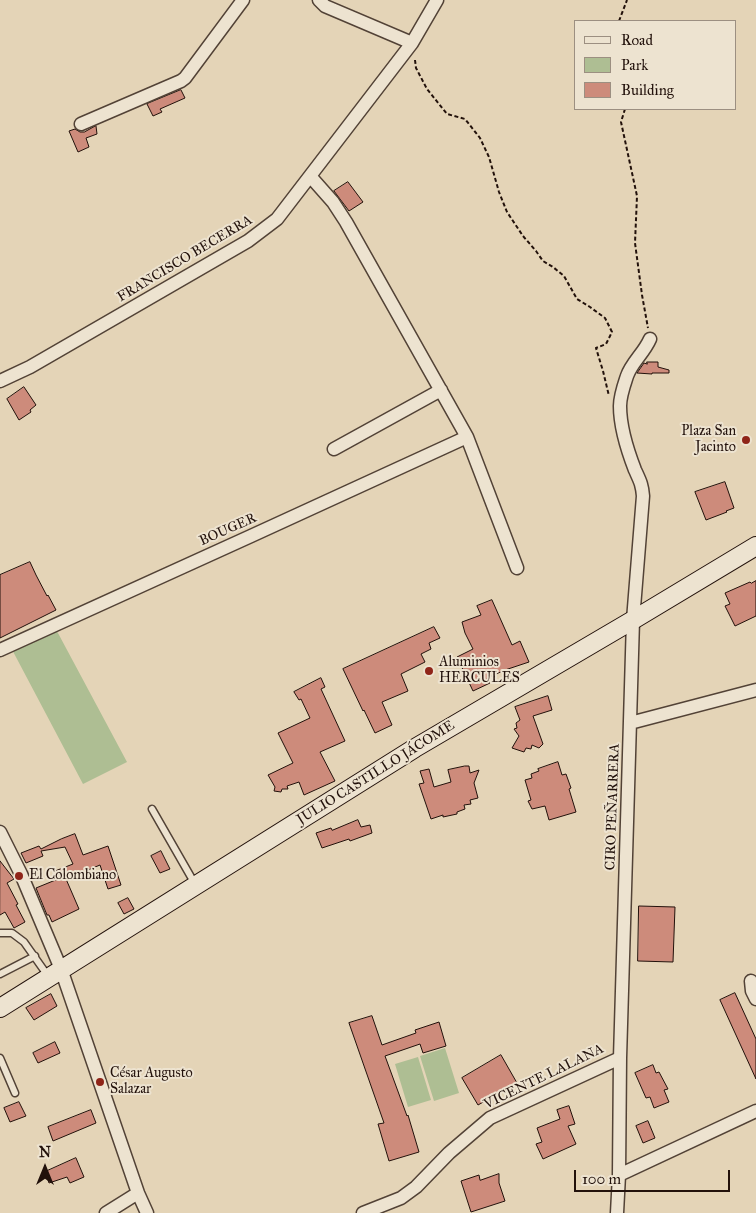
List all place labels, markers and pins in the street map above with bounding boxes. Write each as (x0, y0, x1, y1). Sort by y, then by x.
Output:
place label: Plaza San Jacinto (681, 424, 736, 457)
marker: Plaza San Jacinto (740, 434, 752, 446)
place label: Aluminios HERCULES (439, 655, 520, 688)
marker: Aluminios HERCULES (423, 665, 435, 677)
place label: El Colombiano (29, 868, 116, 884)
marker: El Colombiano (13, 870, 25, 882)
place label: César Augusto Salazar (110, 1066, 193, 1098)
marker: César Augusto Salazar (94, 1076, 106, 1088)

